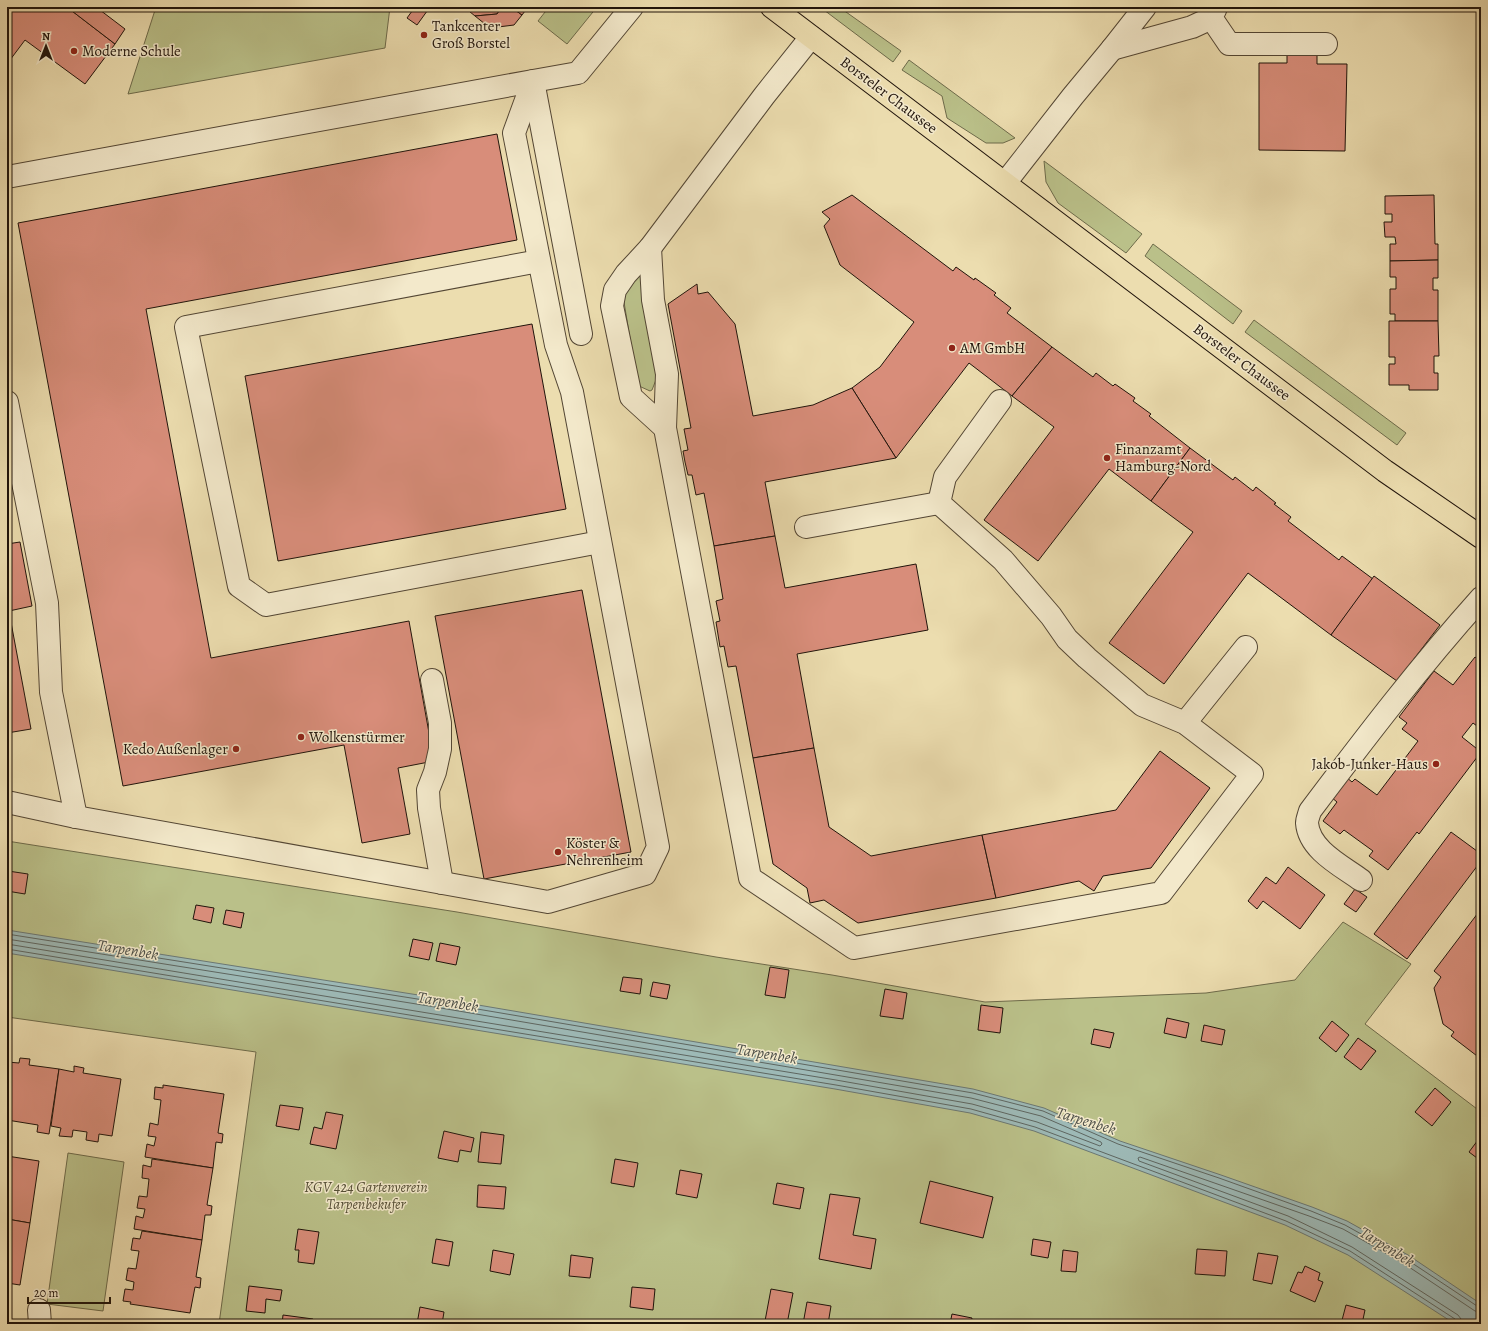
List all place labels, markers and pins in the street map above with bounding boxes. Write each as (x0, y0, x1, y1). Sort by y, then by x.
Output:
place label: Tankcenter Groß Borstel (432, 16, 510, 53)
marker: Tankcenter Groß Borstel (419, 30, 429, 40)
place label: Moderne Schule (82, 41, 181, 61)
marker: Moderne Schule (69, 46, 79, 56)
place label: AM GmbH (959, 338, 1025, 358)
marker: AM GmbH (947, 343, 957, 353)
place label: Finanzamt Hamburg-Nord (1115, 439, 1212, 476)
marker: Finanzamt Hamburg-Nord (1102, 453, 1112, 463)
place label: Wolkenstürmer (308, 727, 405, 747)
marker: Wolkenstürmer (296, 732, 306, 742)
place label: Kedo Außenlager (123, 739, 228, 759)
marker: Kedo Außenlager (231, 744, 241, 754)
place label: Jakob-Junker-Haus (1312, 754, 1428, 774)
marker: Jakob-Junker-Haus (1431, 759, 1441, 769)
place label: Köster & Nehrenheim (566, 833, 644, 870)
marker: Köster & Nehrenheim (553, 847, 563, 857)

